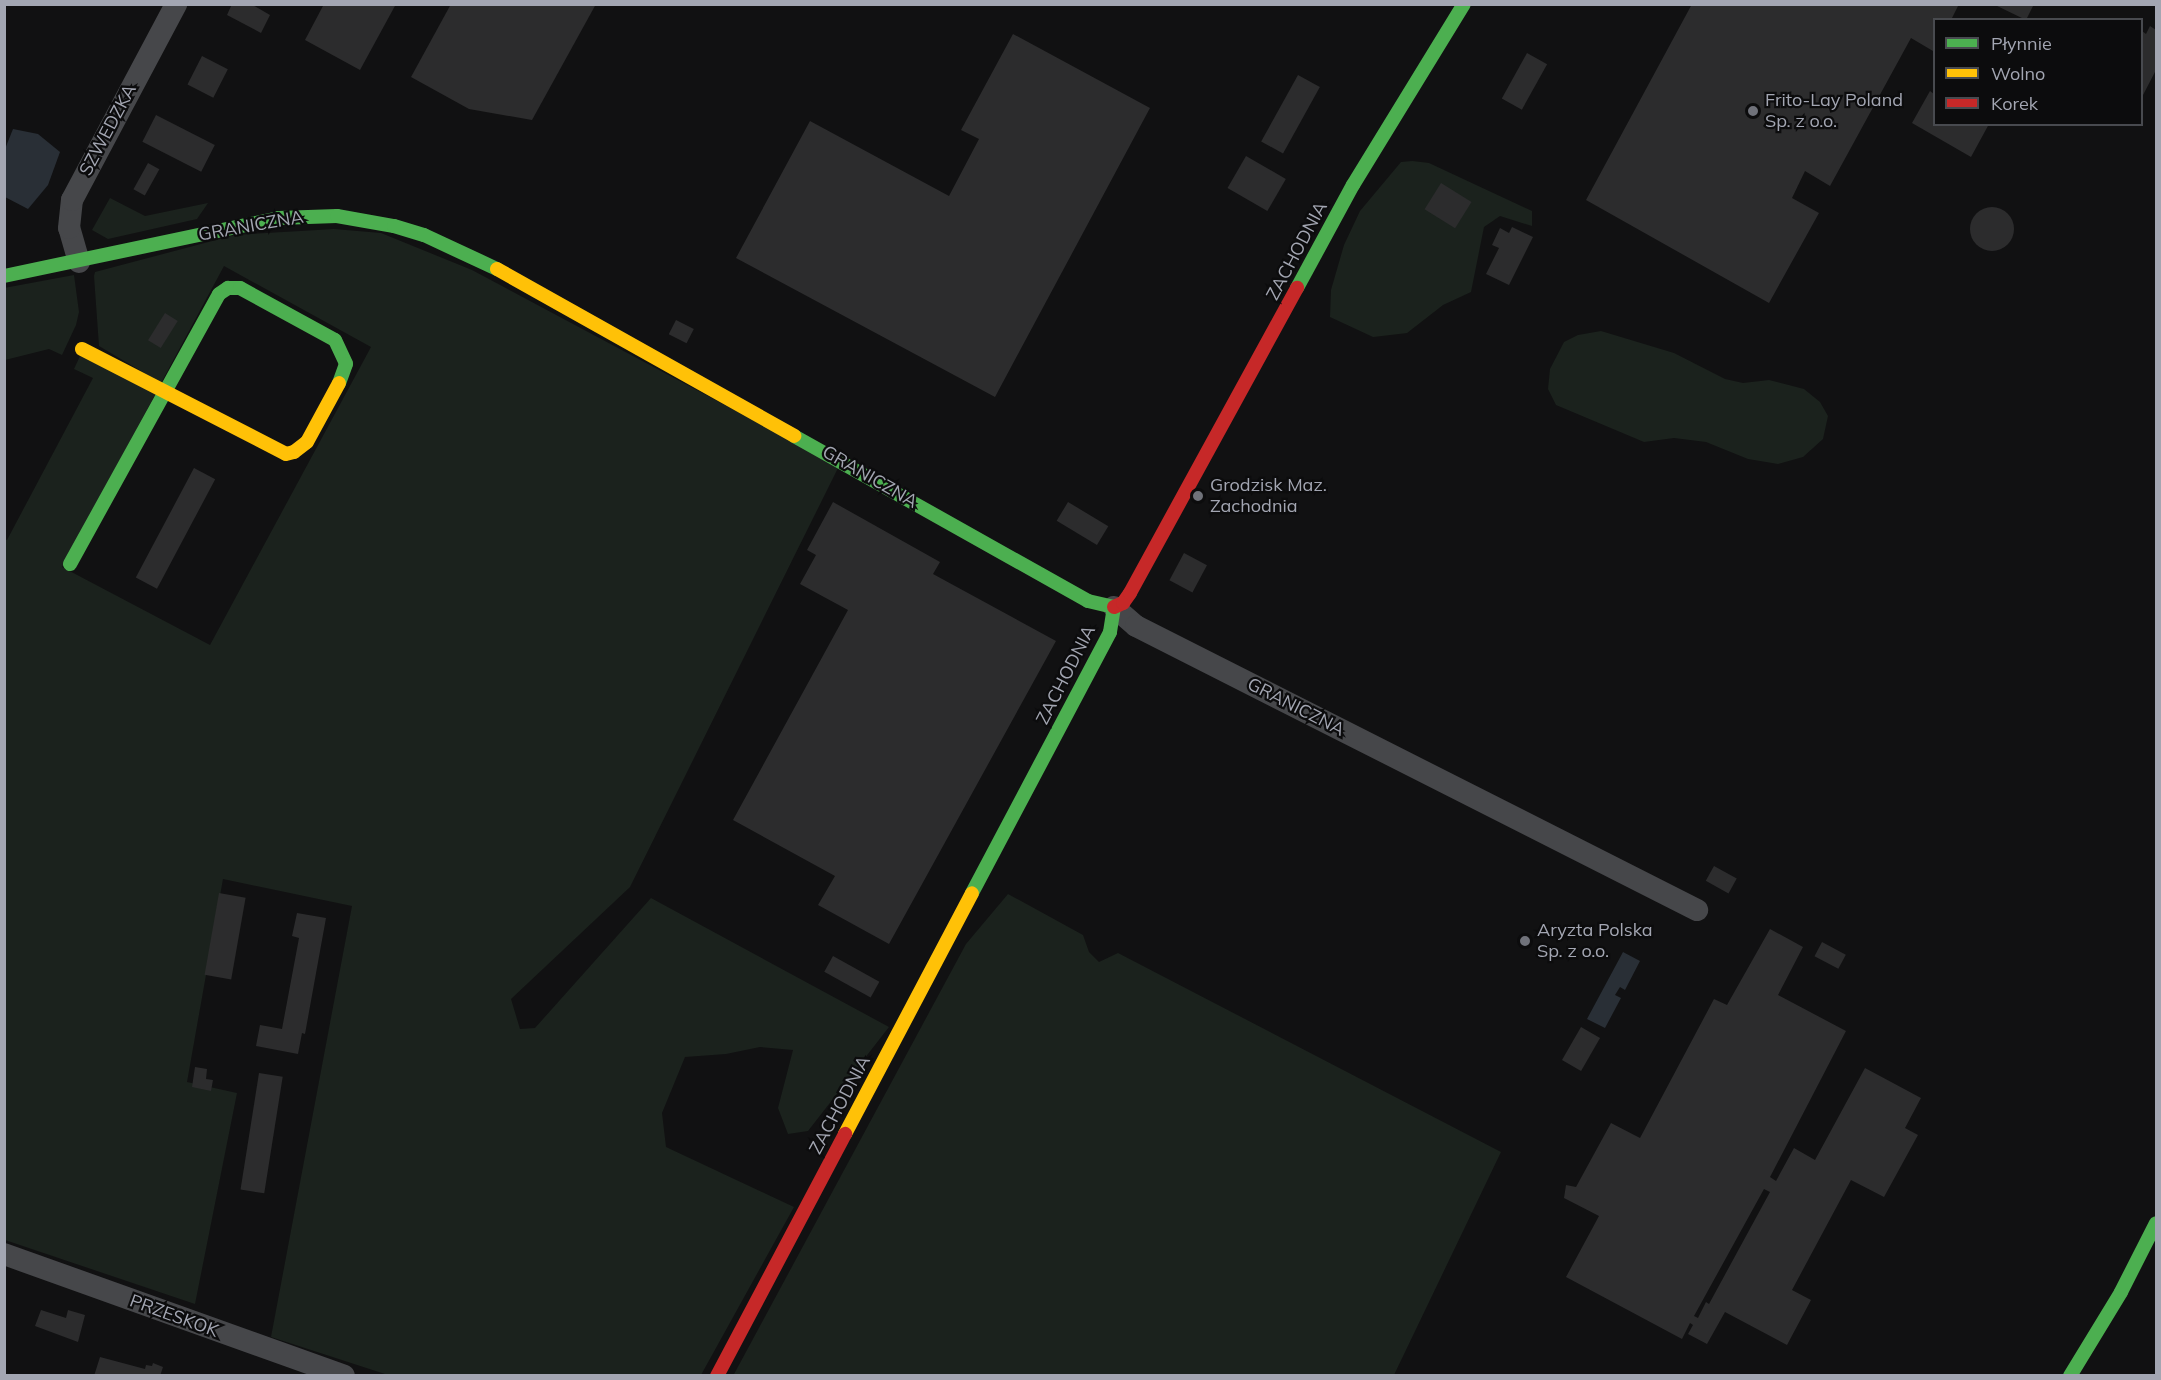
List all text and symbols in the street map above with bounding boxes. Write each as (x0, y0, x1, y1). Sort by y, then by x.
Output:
legend (1933, 18, 2143, 126)
text: Płynnie (1991, 32, 2052, 55)
text: Wolno (1991, 62, 2045, 85)
street label: SZWEDZKA (75, 81, 141, 179)
place label: Frito-Lay Poland Sp. z o.o. (1765, 90, 1903, 132)
text: Korek (1991, 92, 2038, 115)
marker: Frito-Lay Poland Sp. z o.o. (1746, 104, 1760, 118)
street label: ZACHODNIA (1262, 198, 1332, 304)
street label: GRANICZNA (197, 206, 305, 246)
street label: GRANICZNA (819, 441, 921, 513)
place label: Grodzisk Maz. Zachodnia (1210, 475, 1327, 518)
marker: Grodzisk Maz. Zachodnia (1191, 489, 1205, 503)
street label: ZACHODNIA (1032, 622, 1100, 728)
street label: GRANICZNA (1244, 673, 1348, 741)
place label: Aryzta Polska Sp. z o.o. (1537, 920, 1653, 962)
marker: Aryzta Polska Sp. z o.o. (1518, 934, 1532, 948)
street label: ZACHODNIA (805, 1052, 875, 1158)
street label: PRZESKOK (127, 1290, 221, 1342)

